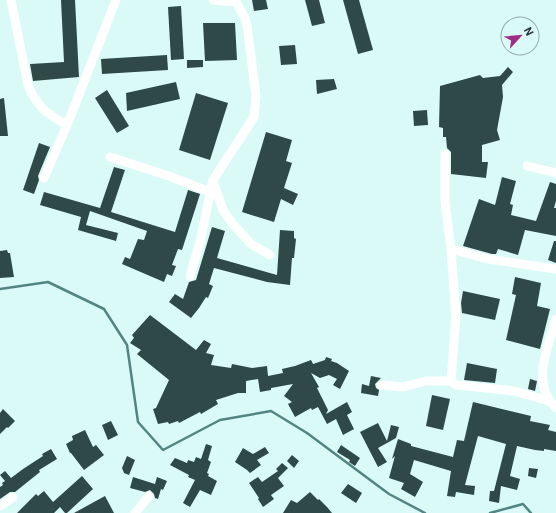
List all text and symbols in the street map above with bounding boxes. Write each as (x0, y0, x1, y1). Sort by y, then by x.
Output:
north arrow (500, 16, 540, 56)
text: N (521, 25, 536, 38)

